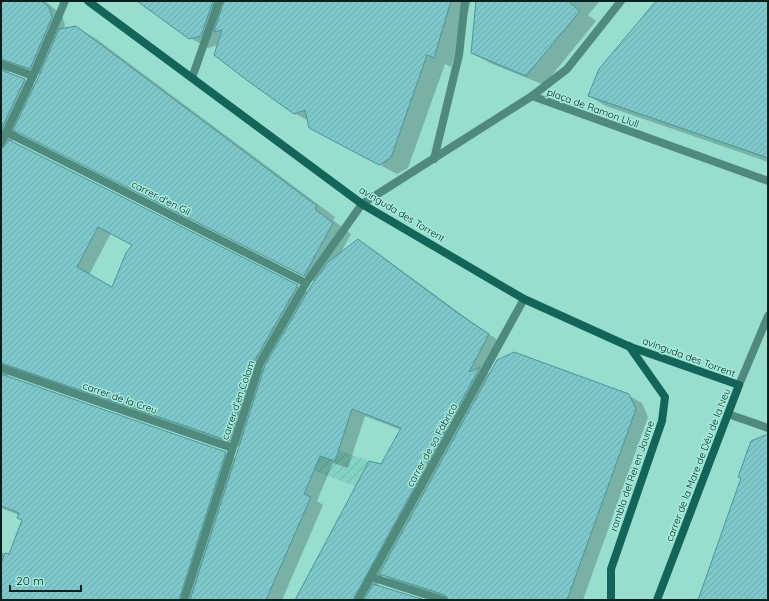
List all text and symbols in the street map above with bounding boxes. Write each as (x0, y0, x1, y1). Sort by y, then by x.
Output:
street label: plaça de Ramon Llull (545, 85, 641, 131)
street label: carrer d'en Gil (129, 178, 193, 218)
street label: avinguda des Torrent (357, 183, 448, 245)
street label: avinguda des Torrent (641, 334, 738, 380)
street label: carrer d'en Colom (218, 359, 258, 441)
street label: carrer de la Creu (81, 379, 159, 417)
street label: carrer de la Mare de Déu de la Neu (663, 387, 733, 543)
street label: carrer de sa Fàbrica (404, 401, 460, 489)
street label: rambla del Rei en Jaume (607, 419, 657, 533)
scale bar (10, 567, 81, 593)
text: 20 m (16, 573, 44, 588)

